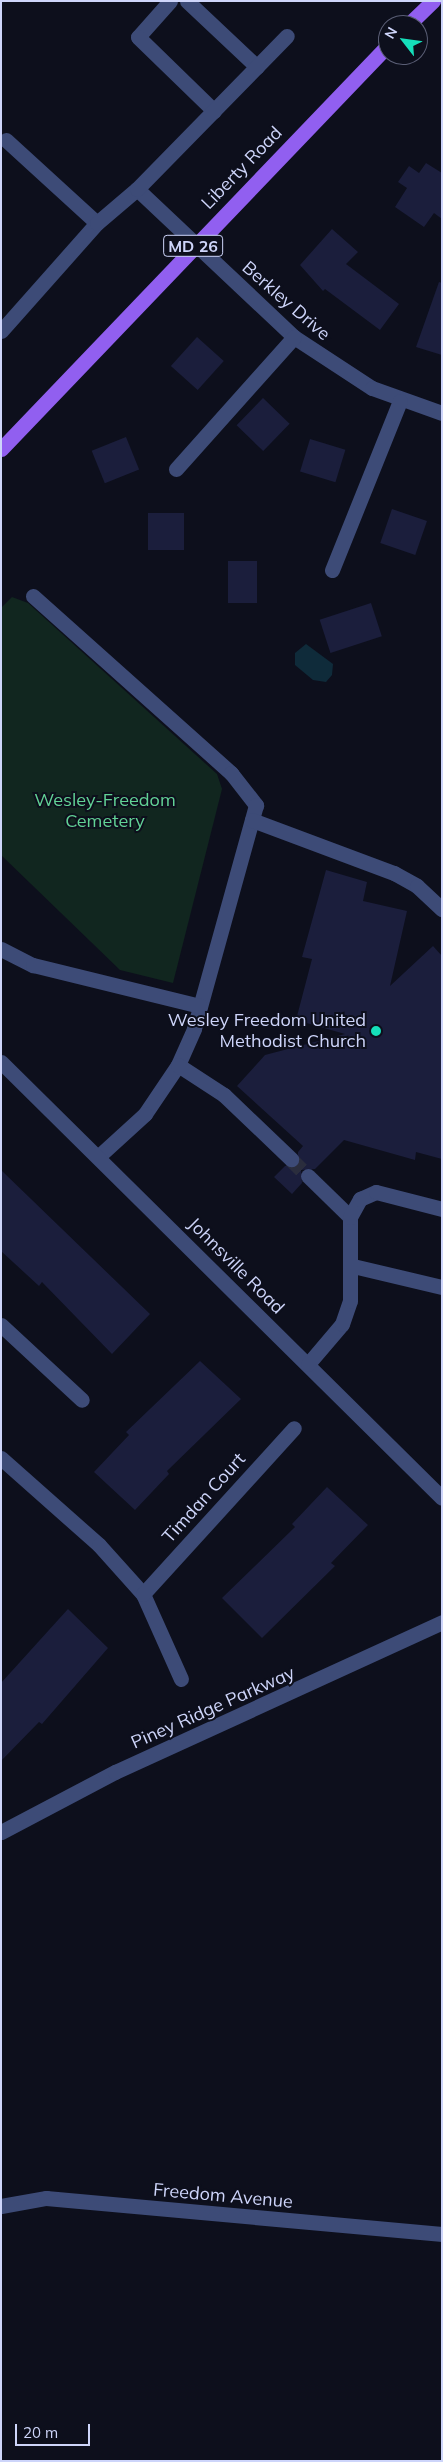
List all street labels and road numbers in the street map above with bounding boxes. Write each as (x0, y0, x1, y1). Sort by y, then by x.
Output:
street label: Liberty Road (197, 122, 287, 214)
road number: MD 26 (163, 232, 223, 260)
street label: Berkley Drive (238, 257, 334, 345)
street label: Johnsville Road (183, 1213, 289, 1319)
street label: Timdan Court (158, 1449, 250, 1547)
street label: Piney Ridge Parkway (128, 1662, 298, 1754)
street label: Freedom Avenue (152, 2179, 294, 2213)

